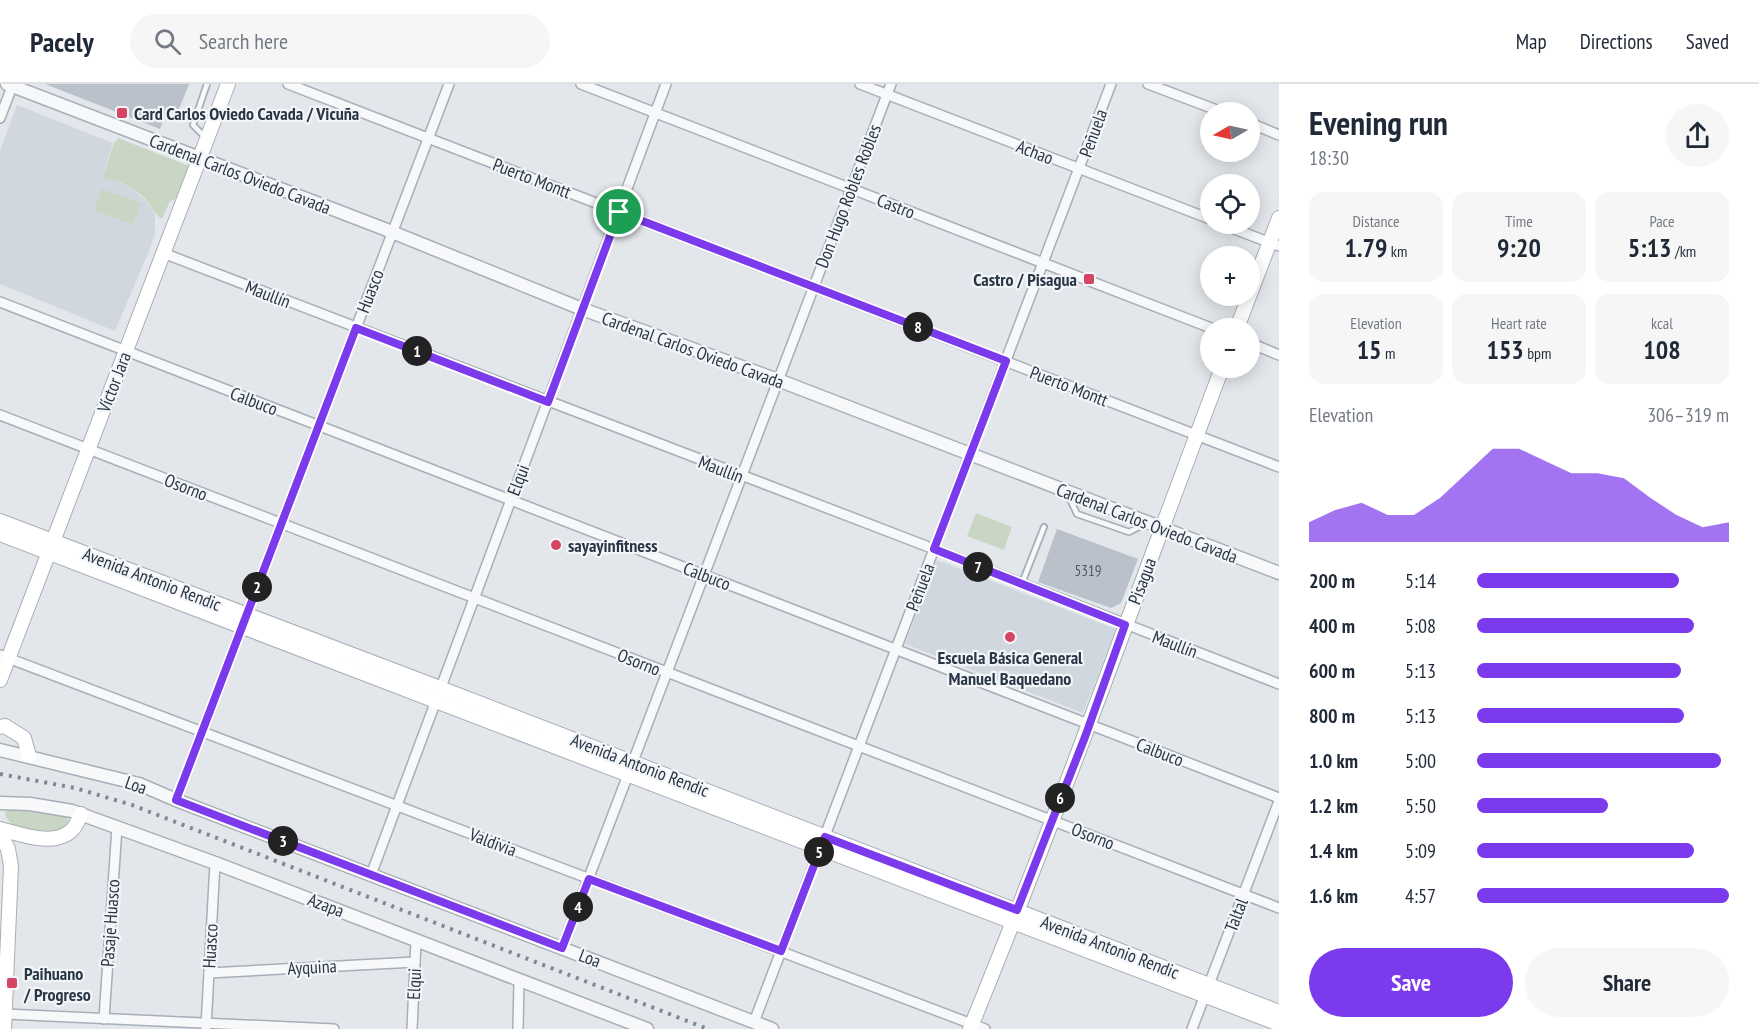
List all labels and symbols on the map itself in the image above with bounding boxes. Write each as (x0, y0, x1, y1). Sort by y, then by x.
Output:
place label: Card Carlos Oviedo Cavada / Vicuña (134, 102, 359, 125)
north arrow (1200, 102, 1260, 162)
marker: Card Carlos Oviedo Cavada / Vicuña (115, 106, 129, 120)
street label: Peñuela (1074, 106, 1112, 160)
street label: Don Hugo Robles Robles (810, 121, 886, 271)
street label: Cardenal Carlos Oviedo Cavada (146, 129, 334, 219)
street label: Achao (1013, 135, 1057, 170)
street label: Puerto Montt (490, 153, 574, 203)
pin (593, 186, 644, 237)
street label: Castro (874, 188, 919, 224)
street label: Huasco (351, 266, 389, 316)
place label: Castro / Pisagua (973, 268, 1077, 291)
marker: Castro / Pisagua (1082, 272, 1096, 286)
street label: Maullín (242, 275, 294, 313)
street label: Cardenal Carlos Oviedo Cavada (599, 306, 787, 394)
pin: 8 (903, 312, 933, 342)
pin: 1 (402, 336, 432, 366)
street label: Víctor Jara (92, 348, 136, 416)
street label: Puerto Montt (1027, 361, 1111, 411)
street label: Calbuco (227, 382, 281, 421)
street label: Maullín (695, 450, 747, 488)
street label: Elqui (502, 461, 534, 499)
street label: Osorno (161, 468, 211, 506)
street label: Cardenal Carlos Oviedo Cavada (1053, 478, 1241, 568)
place label: sayayinfitness (568, 534, 658, 557)
marker: sayayinfitness (549, 538, 563, 552)
street label: Avenida Antonio Rendic (80, 542, 225, 616)
pin: 7 (963, 552, 993, 582)
street label: Pisagua (1123, 554, 1161, 608)
street label: Calbuco (680, 557, 734, 596)
street label: Peñuela (900, 560, 940, 614)
house number: 5319 (1074, 561, 1102, 580)
pin: 2 (242, 572, 272, 602)
street label: Maullín (1149, 625, 1201, 663)
marker: Escuela Básica General Manuel Baquedano (1003, 630, 1017, 644)
street label: Osorno (614, 643, 664, 681)
place label: Escuela Básica General Manuel Baquedano (938, 646, 1083, 690)
street label: Avenida Antonio Rendic (568, 728, 713, 802)
street label: Calbuco (1133, 733, 1187, 772)
street label: Loa (122, 771, 150, 799)
pin: 6 (1045, 783, 1075, 813)
street label: Osorno (1068, 817, 1118, 855)
street label: Valdivia (465, 822, 520, 861)
pin: 3 (268, 826, 298, 856)
pin: 5 (804, 837, 834, 867)
street label: Pasaje Huasco (95, 878, 125, 968)
street label: Azapa (305, 888, 347, 922)
pin: 4 (563, 892, 593, 922)
street label: Taltal (1219, 894, 1253, 935)
street label: Avenida Antonio Rendic (1038, 910, 1183, 984)
street label: Huasco (197, 923, 223, 969)
street label: Loa (576, 943, 604, 973)
street label: Ayquina (287, 954, 337, 980)
place label: Paihuano / Progreso (23, 962, 91, 1006)
street label: Elqui (402, 968, 426, 1000)
marker: Paihuano / Progreso (5, 976, 19, 990)

